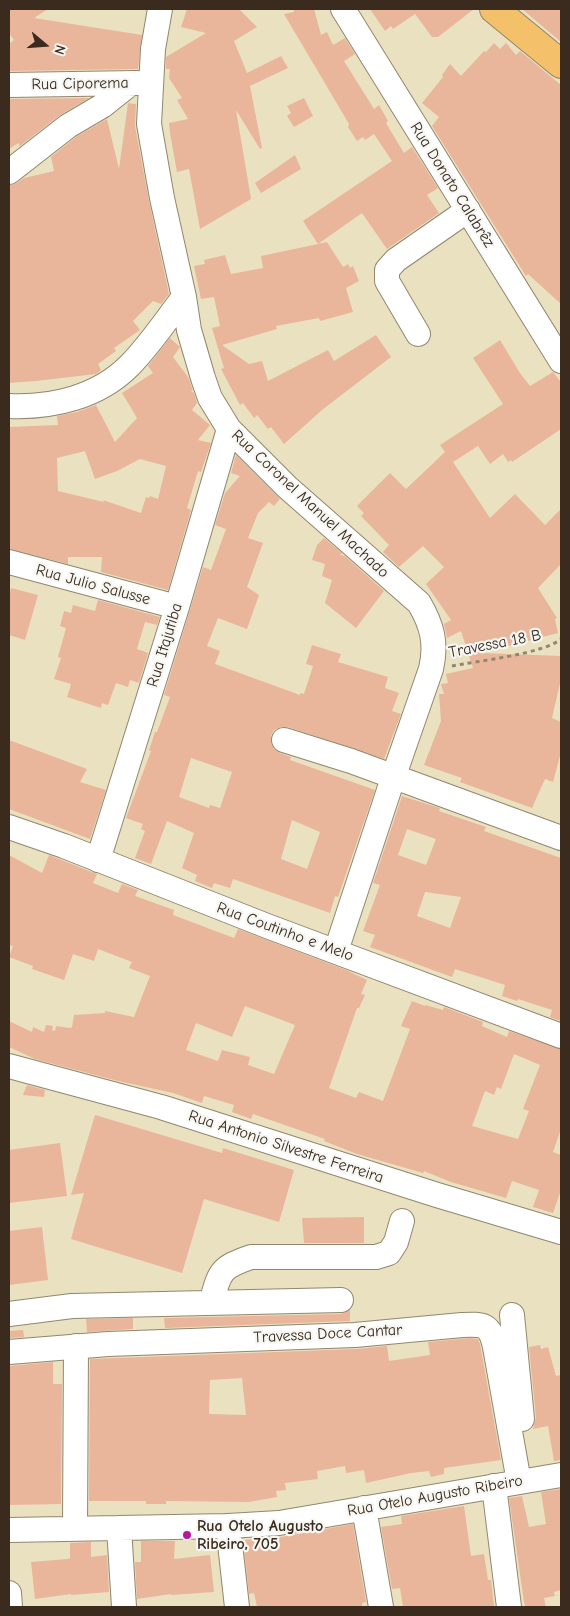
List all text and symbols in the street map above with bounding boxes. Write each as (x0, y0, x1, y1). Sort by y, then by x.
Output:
north arrow (20, 20, 70, 70)
text: N (50, 43, 69, 57)
street label: Rua Ciporema (31, 74, 129, 94)
street label: Rua Donato Calabrêz (406, 119, 498, 251)
street label: Rua Coronel Manuel Machado (227, 426, 393, 582)
street label: Rua Julio Salusse (34, 560, 152, 610)
street label: Rua Itajutiba (143, 601, 187, 689)
street label: Travessa 18 B (447, 626, 543, 662)
street label: Rua Coutinho e Melo (214, 898, 356, 966)
street label: Rua Antonio Silvestre Ferreira (186, 1106, 386, 1188)
street label: Travessa Doce Cantar (253, 1321, 403, 1347)
street label: Rua Otelo Augusto Ribeiro (346, 1471, 524, 1521)
place label: Rua Otelo Augusto Ribeiro, 705 (197, 1516, 323, 1554)
marker: Rua Otelo Augusto Ribeiro, 705 (181, 1529, 193, 1541)

